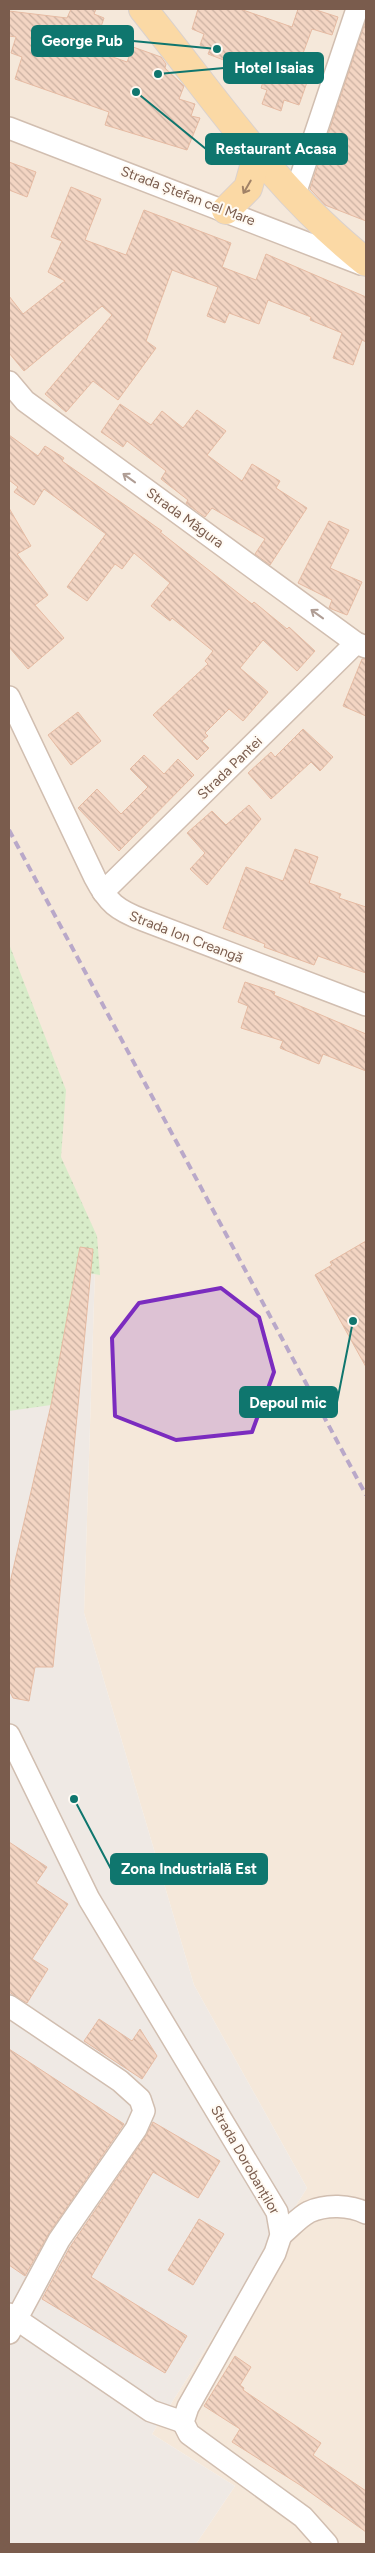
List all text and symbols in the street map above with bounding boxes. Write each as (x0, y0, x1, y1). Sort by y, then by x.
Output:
callout: George Pub (32, 26, 133, 56)
text: George Pub (41, 32, 123, 50)
callout: Hotel Isaias (224, 53, 323, 83)
text: Hotel Isaias (234, 59, 314, 77)
callout: Restaurant Acasa (206, 134, 347, 164)
text: Restaurant Acasa (216, 140, 336, 158)
street label: Strada Ștefan cel Mare (118, 162, 258, 230)
one-way arrow (242, 179, 252, 194)
one-way arrow (123, 472, 136, 483)
street label: Strada Măgura (143, 484, 227, 552)
one-way arrow (311, 609, 324, 620)
street label: Strada Pantei (194, 733, 266, 803)
street label: Strada Ion Creangă (127, 907, 245, 967)
callout: Depoul mic (240, 1387, 337, 1417)
text: Depoul mic (249, 1394, 327, 1412)
callout: Zona Industrială Est (111, 1854, 267, 1884)
text: Zona Industrială Est (121, 1860, 257, 1878)
street label: Strada Dorobanților (207, 2103, 283, 2218)

